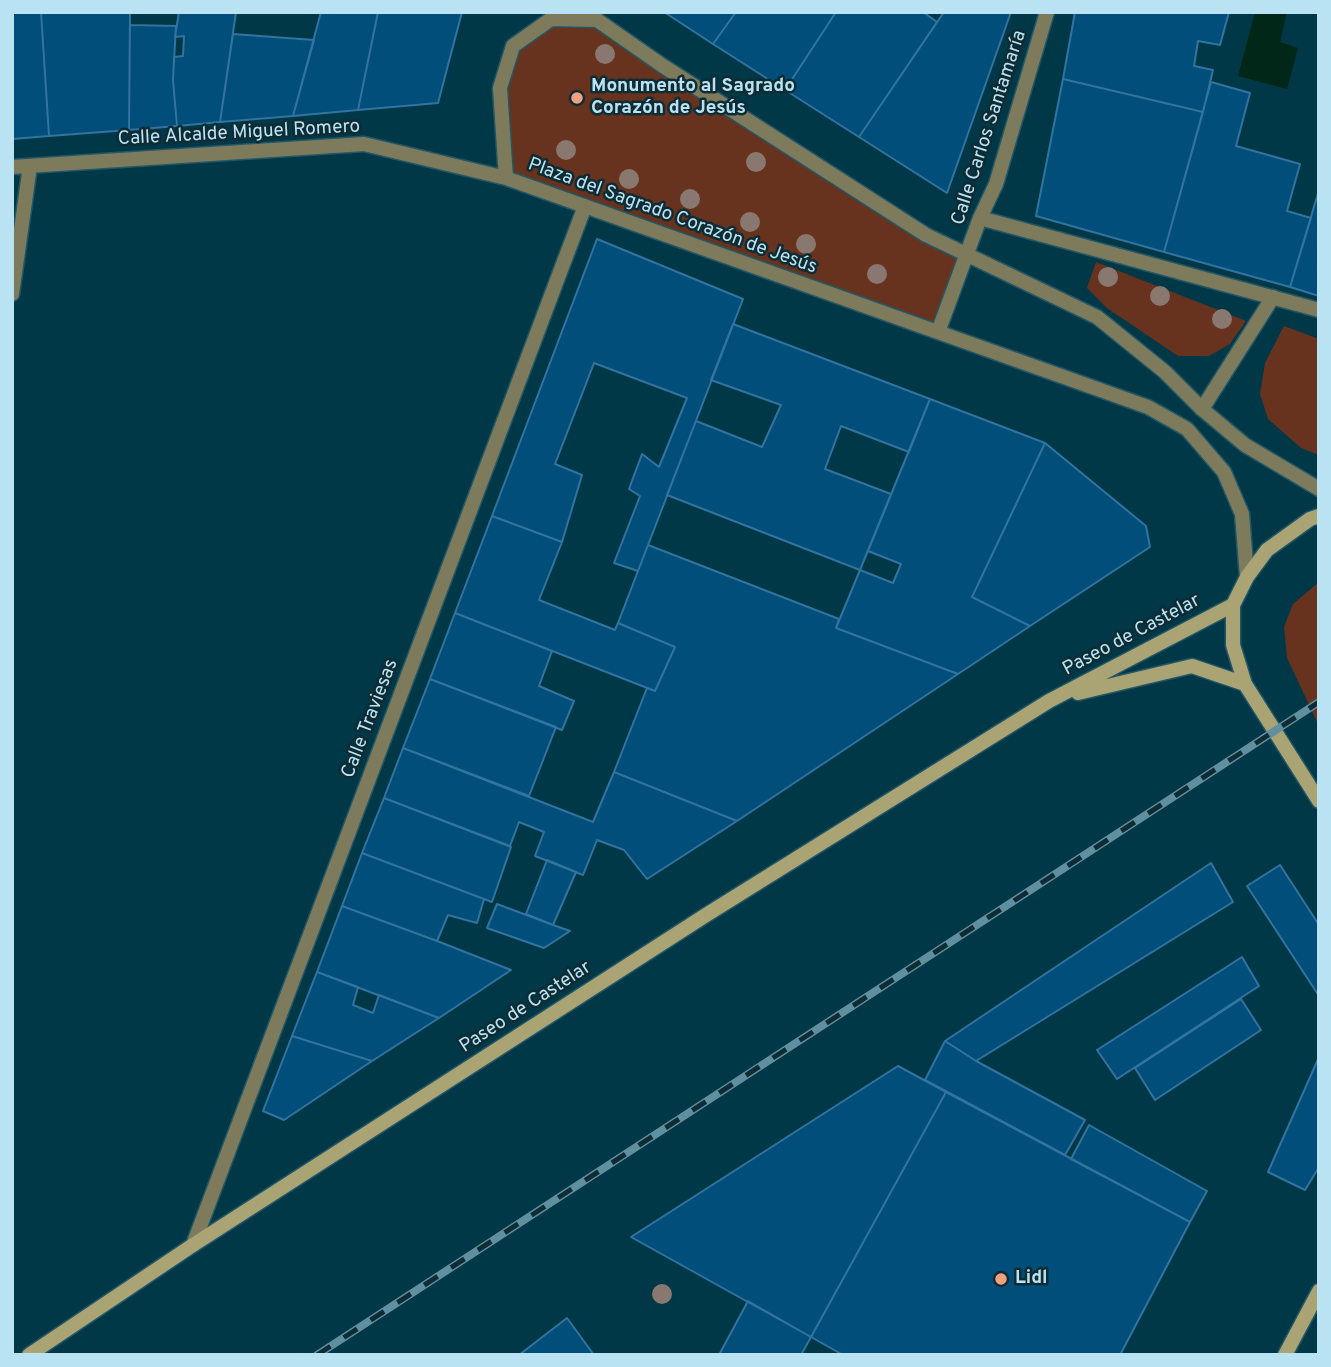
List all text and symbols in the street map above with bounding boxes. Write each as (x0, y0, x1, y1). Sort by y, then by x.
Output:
street label: Calle Carlos Santamaría (948, 28, 1032, 228)
place label: Monumento al Sagrado Corazón de Jesús (591, 76, 795, 120)
marker: Monumento al Sagrado Corazón de Jesús (569, 90, 585, 106)
street label: Calle Alcalde Miguel Romero (117, 116, 361, 152)
street label: Plaza del Sagrado Corazón de Jesús (524, 154, 820, 280)
street label: Paseo de Castelar (1059, 590, 1205, 682)
street label: Calle Traviesas (338, 656, 404, 782)
street label: Paseo de Castelar (456, 957, 596, 1059)
place label: Lidl (1015, 1268, 1048, 1290)
marker: Lidl (993, 1271, 1009, 1287)

